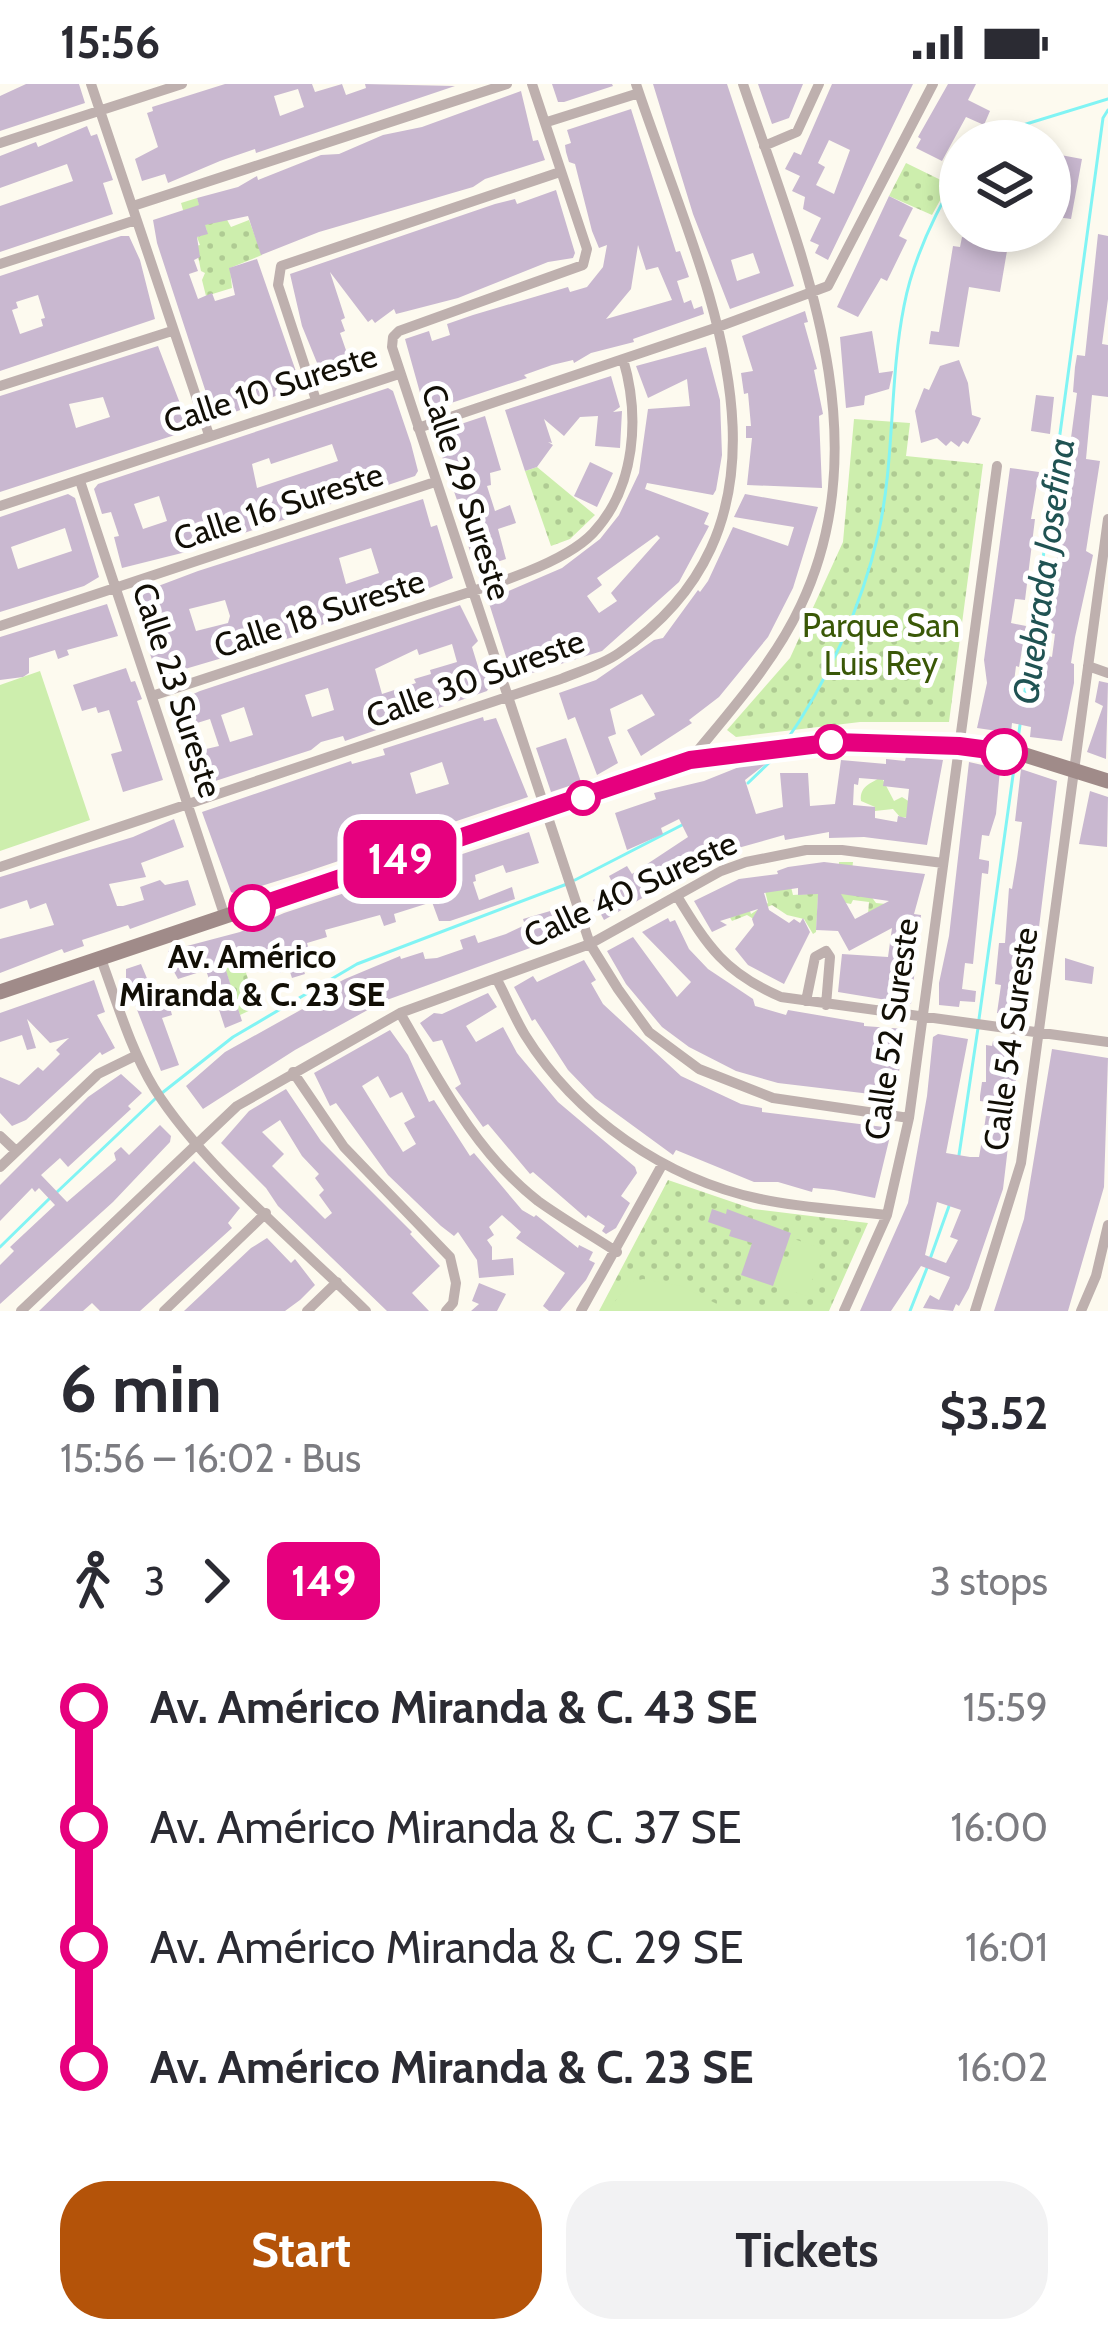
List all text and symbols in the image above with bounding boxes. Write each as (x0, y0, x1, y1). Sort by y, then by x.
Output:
text: 15:56 (60, 15, 160, 69)
map controls (939, 120, 1071, 252)
button: layers (939, 120, 1071, 252)
street label: Calle 10 Sureste (158, 335, 382, 441)
street label: Calle 29 Sureste (413, 379, 521, 605)
water label: Quebrada Josefina (1003, 435, 1083, 707)
street label: Calle 16 Sureste (168, 453, 388, 559)
street label: Calle 18 Sureste (209, 560, 429, 666)
street label: Calle 23 Sureste (124, 578, 232, 802)
park label: Parque San Luis Rey (802, 605, 960, 683)
street label: Calle 30 Sureste (361, 620, 589, 736)
unlabelled marker (815, 726, 847, 758)
unlabelled marker (982, 730, 1026, 774)
unlabelled marker (567, 782, 599, 814)
line badge: 149 (331, 820, 469, 898)
street label: Calle 40 Sureste (517, 822, 743, 956)
text: 149 (367, 833, 433, 885)
marker: Av. Américo Miranda & C. 23 SE (230, 886, 274, 930)
street label: Calle 52 Sureste (856, 916, 926, 1142)
street label: Calle 54 Sureste (975, 925, 1045, 1153)
place label: Av. Américo Miranda & C. 23 SE (119, 936, 385, 1014)
text: 6 min (60, 1348, 222, 1429)
text: $3.52 (940, 1386, 1048, 1440)
text: 15:56 – 16:02 · Bus (60, 1434, 361, 1482)
icon: walk (60, 1548, 126, 1614)
icon: forward (183, 1548, 249, 1614)
text: 149 (291, 1555, 356, 1607)
text: 3 (144, 1557, 165, 1605)
text: 3 stops (930, 1557, 1048, 1605)
text: Av. Américo Miranda & C. 43 SE (150, 1680, 758, 1734)
text: 15:59 (963, 1683, 1048, 1731)
text: Av. Américo Miranda & C. 37 SE (150, 1800, 742, 1854)
text: 16:00 (951, 1803, 1048, 1851)
text: Av. Américo Miranda & C. 29 SE (150, 1920, 744, 1974)
text: 16:01 (965, 1923, 1048, 1971)
text: Av. Américo Miranda & C. 23 SE (150, 2040, 754, 2094)
text: 16:02 (957, 2043, 1048, 2091)
button: Start (60, 2181, 542, 2319)
button: Tickets (566, 2181, 1048, 2319)

